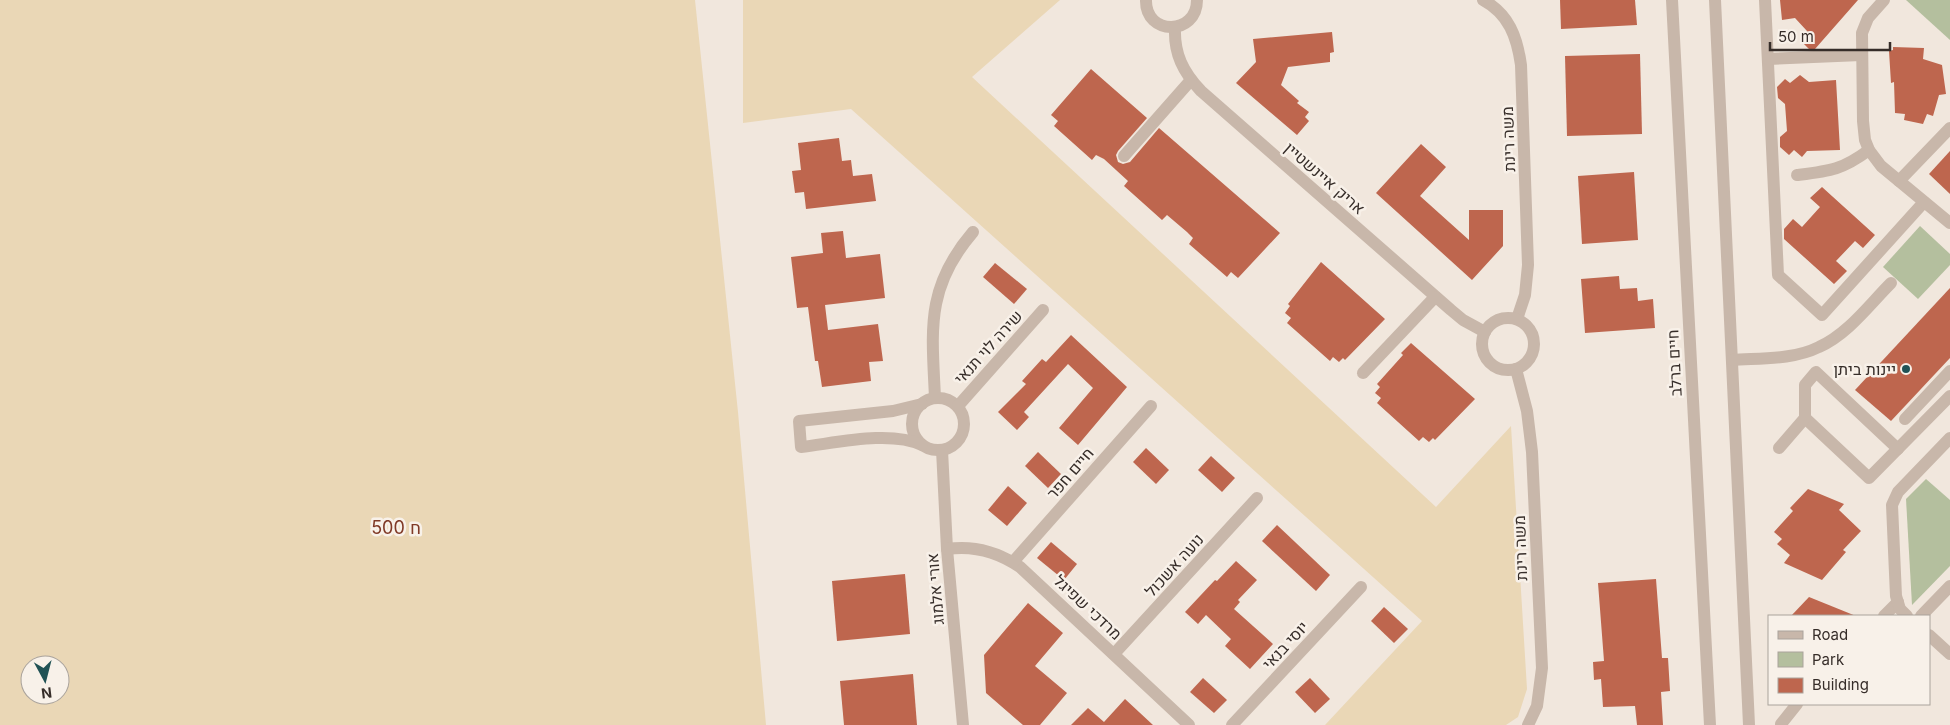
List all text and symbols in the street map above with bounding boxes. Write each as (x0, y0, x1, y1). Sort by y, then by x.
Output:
scale bar (1770, 20, 1890, 52)
text: 50 m (1778, 27, 1814, 46)
street label: משה רינת (1497, 106, 1519, 172)
street label: אריק איינשטיין (1281, 138, 1369, 218)
street label: שירה לוי תנאי (950, 306, 1026, 388)
street label: חיים ברלב (1662, 329, 1686, 397)
place label: יינות ביתן (1833, 359, 1896, 379)
marker: יינות ביתן (1900, 363, 1912, 375)
street label: חיים חפר (1042, 443, 1098, 503)
street label: משה רינת (1509, 515, 1531, 581)
district label: ח 500 (371, 517, 421, 538)
street label: נועה אשכול (1140, 529, 1208, 601)
street label: אורי אלמוג (922, 552, 948, 626)
street label: מרדכי שפיגל (1050, 570, 1126, 644)
legend (1768, 615, 1930, 705)
street label: יוסי בנאי (1258, 617, 1312, 673)
text: Road (1812, 625, 1848, 644)
text: Park (1812, 650, 1845, 669)
north arrow (20, 655, 70, 705)
text: Building (1812, 675, 1869, 694)
text: N (40, 684, 53, 702)

